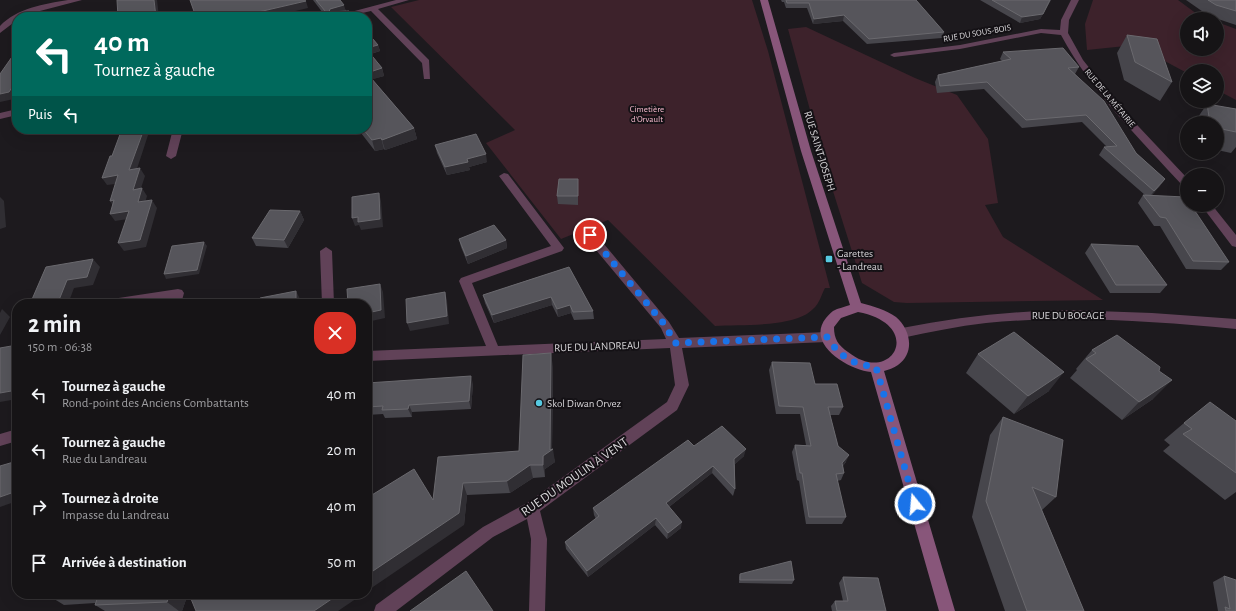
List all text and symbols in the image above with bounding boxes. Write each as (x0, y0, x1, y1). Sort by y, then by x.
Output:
map controls (1180, 12, 1224, 212)
button: sound (1180, 12, 1224, 56)
street label: RUE DU SOUS-BOIS (942, 23, 1012, 44)
icon: left (28, 28, 80, 80)
text: 40 m (94, 29, 150, 57)
text: Tournez à gauche (94, 62, 215, 80)
button: layers (1180, 64, 1224, 108)
street label: RUE DE LA MÉTAIRIE (1083, 67, 1138, 130)
icon: left (60, 104, 82, 126)
park label: Cimetière d'Orvault (630, 105, 664, 124)
text: Puis (28, 107, 52, 122)
street label: RUE SAINT-JOSEPH (802, 110, 837, 193)
button: + (1180, 116, 1224, 160)
button: − (1180, 168, 1224, 212)
pin (573, 218, 607, 252)
icon: arrive (579, 224, 601, 246)
place label: Garettes - Landreau (837, 248, 883, 272)
marker: Garettes - Landreau (824, 254, 834, 264)
street label: RUE DU BOCAGE (1032, 310, 1105, 321)
button: close (314, 312, 356, 354)
text: 2 min (28, 313, 81, 337)
street label: RUE DU LANDREAU (554, 340, 640, 353)
text: 150 m · 06:38 (28, 341, 92, 354)
text: Tournez à gauche (62, 379, 165, 394)
icon: left (28, 384, 50, 406)
text: 40 m (326, 387, 356, 402)
text: Rond-point des Anciens Combattants (62, 397, 249, 410)
marker: Skol Diwan Orvez (534, 398, 544, 408)
place label: Skol Diwan Orvez (547, 398, 622, 409)
street label: RUE DU MOULIN À VENT (519, 434, 631, 519)
text: Tournez à gauche (62, 435, 165, 450)
icon: left (28, 440, 50, 462)
text: 20 m (327, 443, 356, 458)
text: Rue du Landreau (62, 453, 147, 466)
position arrow (894, 483, 936, 525)
text: Tournez à droite (62, 491, 159, 506)
icon: right (28, 496, 50, 518)
text: 40 m (326, 499, 356, 514)
text: Impasse du Landreau (62, 509, 169, 522)
icon: arrive (28, 552, 50, 574)
text: Arrivée à destination (62, 555, 187, 570)
text: 50 m (327, 555, 356, 570)

